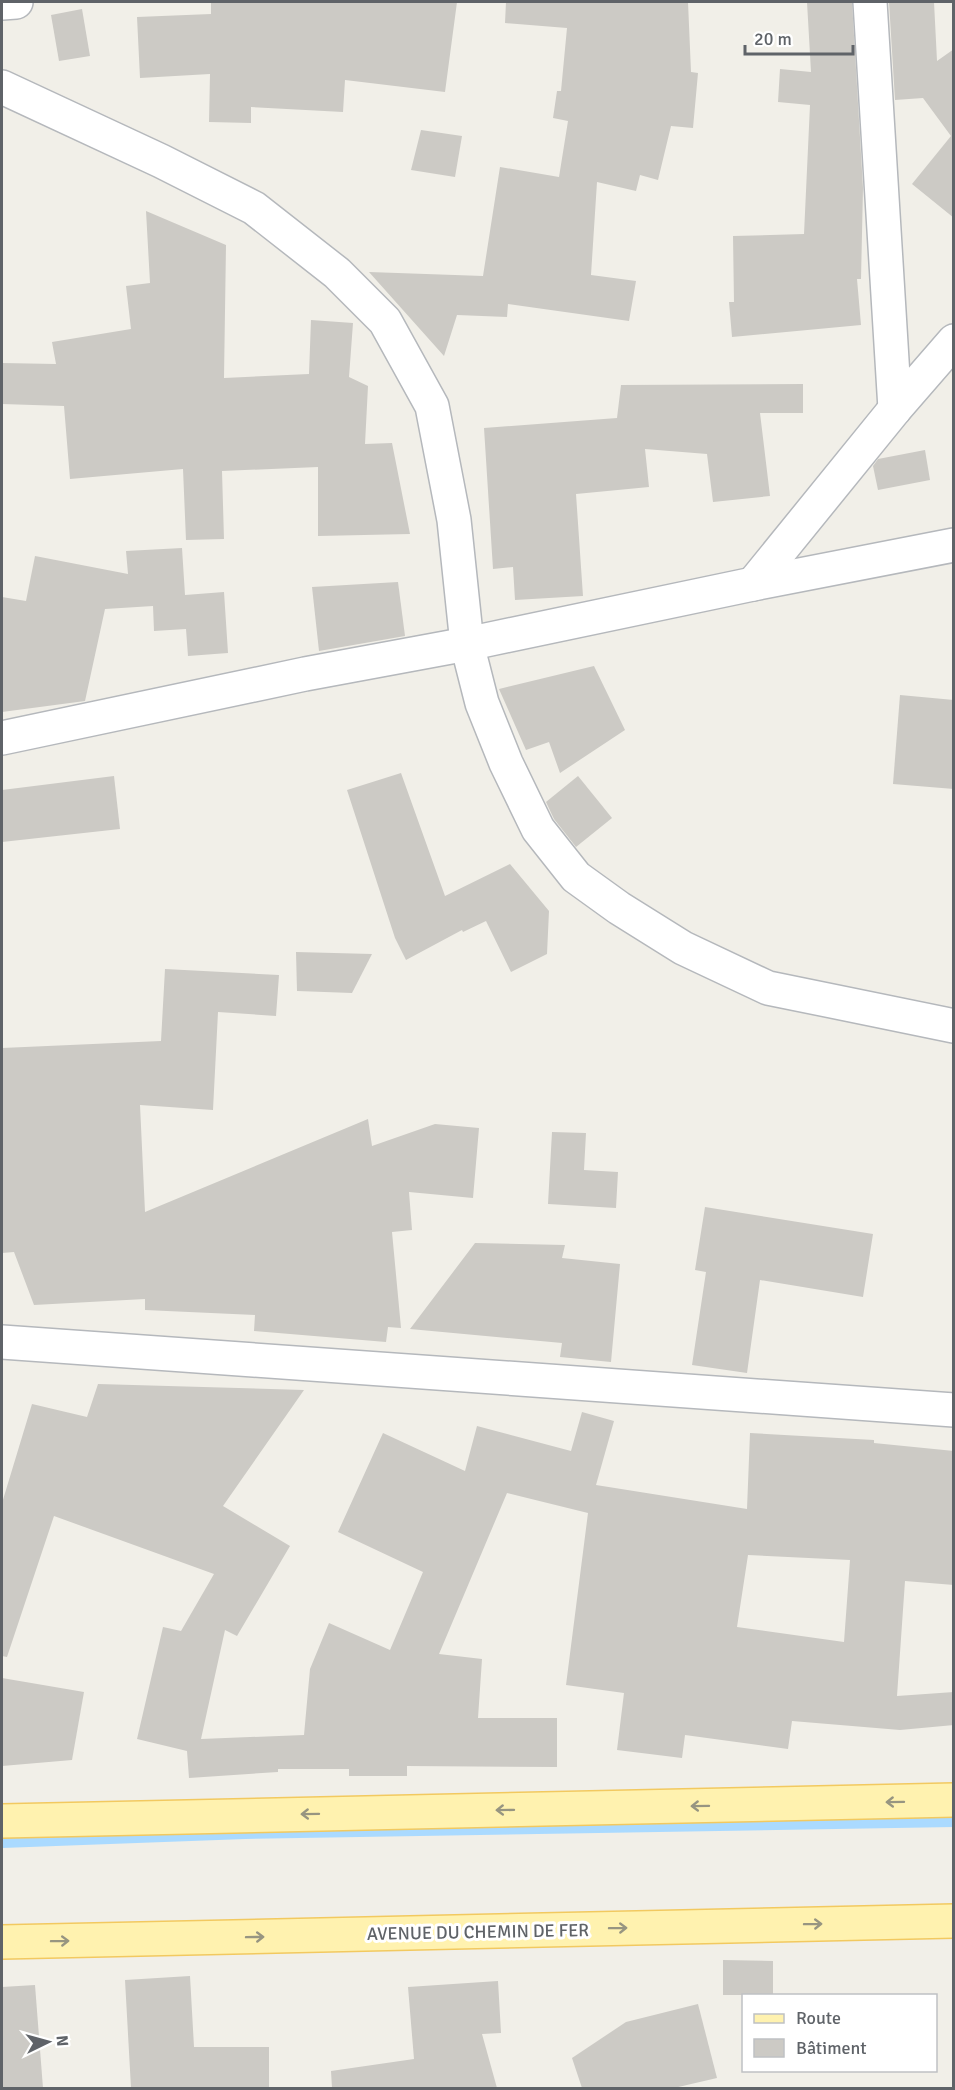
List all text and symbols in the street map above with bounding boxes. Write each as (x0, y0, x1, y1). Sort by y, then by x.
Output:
scale bar (745, 18, 853, 56)
text: 20 m (754, 28, 792, 50)
one-way arrow (886, 1796, 906, 1807)
one-way arrow (691, 1800, 711, 1812)
one-way arrow (496, 1804, 516, 1816)
one-way arrow (301, 1809, 321, 1820)
one-way arrow (802, 1918, 822, 1930)
street label: AVENUE DU CHEMIN DE FER (367, 1919, 589, 1945)
one-way arrow (607, 1923, 627, 1934)
one-way arrow (244, 1931, 264, 1942)
one-way arrow (49, 1935, 69, 1947)
legend (742, 1994, 937, 2072)
text: Route (796, 2007, 841, 2029)
north arrow (18, 2012, 78, 2072)
text: N (51, 2034, 72, 2047)
text: Bâtiment (796, 2037, 867, 2059)

